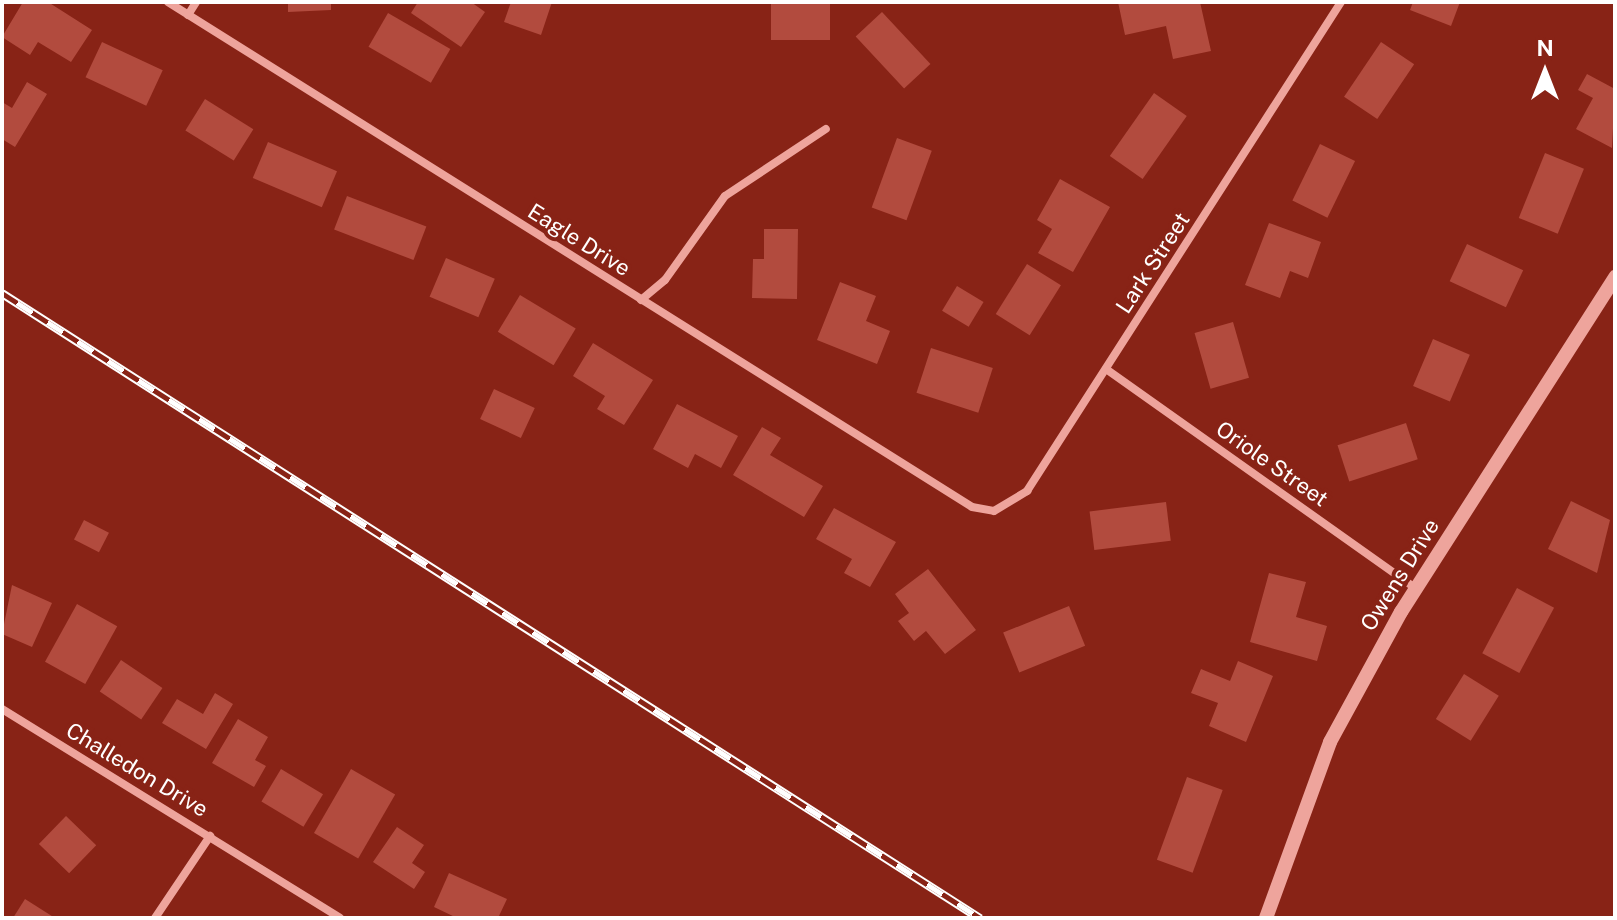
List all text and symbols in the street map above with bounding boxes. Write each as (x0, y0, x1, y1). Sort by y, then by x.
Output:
north arrow (1505, 32, 1585, 112)
text: N (1536, 35, 1554, 61)
street label: Eagle Drive (523, 198, 635, 282)
street label: Lark Street (1111, 208, 1195, 318)
street label: Oriole Street (1211, 416, 1333, 512)
street label: Owens Drive (1355, 514, 1445, 636)
street label: Challedon Drive (61, 717, 213, 823)

